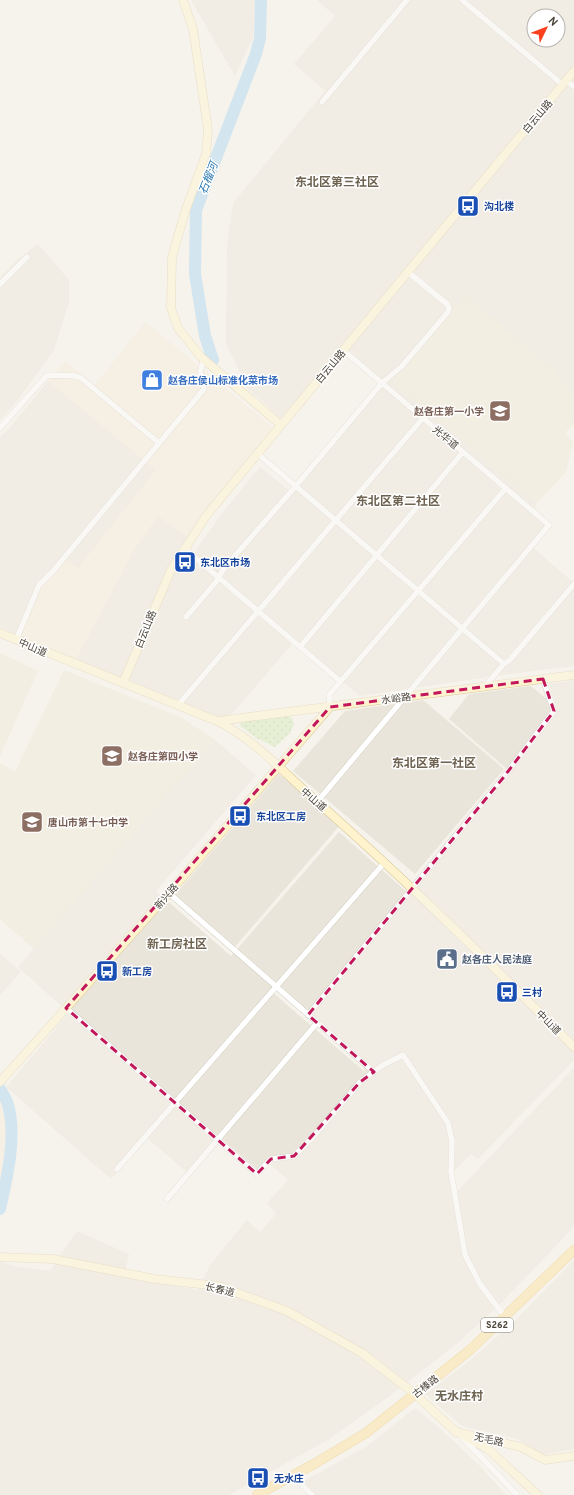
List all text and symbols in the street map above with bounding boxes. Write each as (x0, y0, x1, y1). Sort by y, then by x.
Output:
north arrow (526, 8, 566, 48)
text: N (545, 14, 560, 30)
street label: 白云山路 (520, 97, 556, 136)
water label: 石榴河 (196, 159, 222, 196)
district label: 东北区第三社区 (295, 175, 379, 191)
bus stop icon: 沟北楼 (455, 193, 481, 219)
place label: 沟北楼 (484, 201, 514, 214)
street label: 白云山路 (313, 347, 349, 386)
shop icon: 赵各庄侯山标准化菜市场 (139, 367, 165, 393)
place label: 赵各庄侯山标准化菜市场 (168, 374, 278, 388)
school or university icon: 赵各庄第一小学 (487, 398, 513, 424)
place label: 赵各庄第一小学 (414, 406, 484, 419)
street label: 光华道 (429, 424, 461, 453)
district label: 东北区第二社区 (356, 494, 440, 510)
bus stop icon: 东北区市场 (172, 549, 198, 575)
place label: 东北区市场 (200, 557, 250, 570)
street label: 白云山路 (133, 609, 160, 651)
street label: 中山道 (16, 637, 49, 660)
street label: 水峪路 (381, 691, 412, 708)
school or university icon: 赵各庄第四小学 (99, 743, 125, 769)
place label: 赵各庄第四小学 (128, 751, 198, 764)
district label: 东北区第一社区 (392, 756, 476, 772)
street label: 中山道 (297, 785, 329, 815)
bus stop icon: 东北区工房 (227, 803, 253, 829)
school or university icon: 唐山市第十七中学 (19, 809, 45, 835)
place label: 东北区工房 (256, 811, 306, 824)
place label: 唐山市第十七中学 (48, 817, 128, 830)
street label: 新兴路 (152, 881, 182, 913)
district label: 新工房社区 (147, 937, 207, 953)
public building icon: 赵各庄人民法庭 (434, 946, 460, 972)
place label: 赵各庄人民法庭 (462, 954, 532, 967)
bus stop icon: 新工房 (94, 958, 120, 984)
place label: 新工房 (122, 966, 152, 979)
bus stop icon: 三村 (494, 979, 520, 1005)
place label: 三村 (522, 986, 542, 1000)
street label: 中山道 (533, 1008, 563, 1038)
street label: 长春道 (204, 1281, 236, 1300)
road number: S262 (481, 1318, 513, 1332)
street label: 古榛路 (410, 1373, 442, 1402)
district label: 无水庄村 (435, 1389, 483, 1405)
street label: 无毛路 (473, 1431, 505, 1450)
bus stop icon: 无水庄 (245, 1465, 271, 1491)
place label: 无水庄 (274, 1473, 304, 1486)

